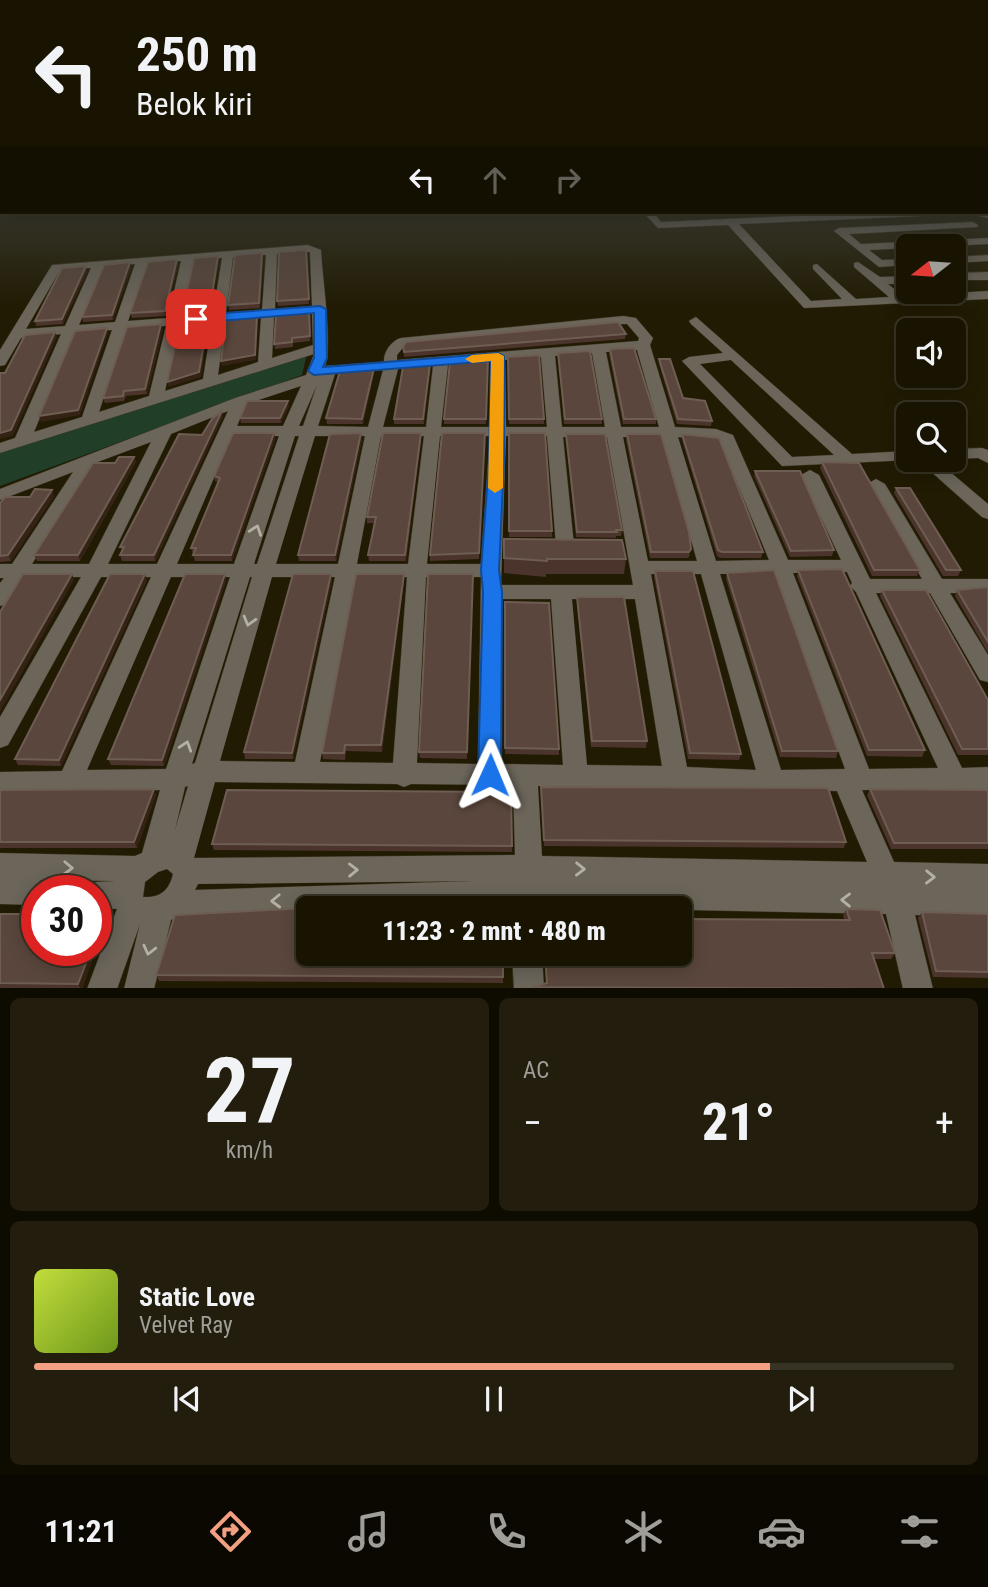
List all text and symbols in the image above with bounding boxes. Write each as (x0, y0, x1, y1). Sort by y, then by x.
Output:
text: 250 m (136, 26, 258, 83)
icon: left (21, 28, 112, 119)
text: Belok kiri (136, 85, 253, 123)
icon: left (403, 161, 441, 199)
icon: ahead (476, 161, 514, 199)
icon: right (549, 161, 587, 199)
north arrow (896, 234, 966, 304)
map controls (896, 234, 966, 472)
pin (166, 289, 226, 349)
icon: arrive (177, 300, 215, 338)
button: sound (896, 318, 966, 388)
button: search (896, 402, 966, 472)
one-way arrow (248, 524, 262, 537)
one-way arrow (243, 615, 258, 627)
position arrow (453, 738, 527, 812)
one-way arrow (177, 741, 192, 753)
one-way arrow (63, 860, 74, 875)
one-way arrow (348, 862, 359, 878)
one-way arrow (575, 862, 586, 877)
one-way arrow (925, 869, 936, 884)
speed limit sign: 30 (21, 875, 112, 966)
one-way arrow (841, 892, 852, 907)
one-way arrow (270, 893, 281, 908)
text: 11:23 · 2 mnt · 480 m (382, 916, 606, 946)
one-way arrow (143, 944, 157, 956)
text: 27 (204, 1038, 295, 1144)
text: AC (523, 1057, 549, 1084)
text: 21° (702, 1092, 775, 1153)
text: − (523, 1101, 542, 1145)
text: + (935, 1101, 954, 1145)
text: km/h (226, 1137, 273, 1164)
text: Static Love (139, 1282, 255, 1312)
text: Velvet Ray (139, 1312, 233, 1339)
icon: previous (168, 1380, 206, 1418)
icon: pause (475, 1380, 513, 1418)
icon: next (782, 1380, 820, 1418)
icon: directions (206, 1507, 255, 1556)
icon: music (344, 1507, 393, 1556)
icon: phone (482, 1507, 531, 1556)
icon: climate (619, 1507, 668, 1556)
icon: car (757, 1507, 806, 1556)
icon: filters (895, 1507, 944, 1556)
text: 11:21 (44, 1512, 118, 1550)

